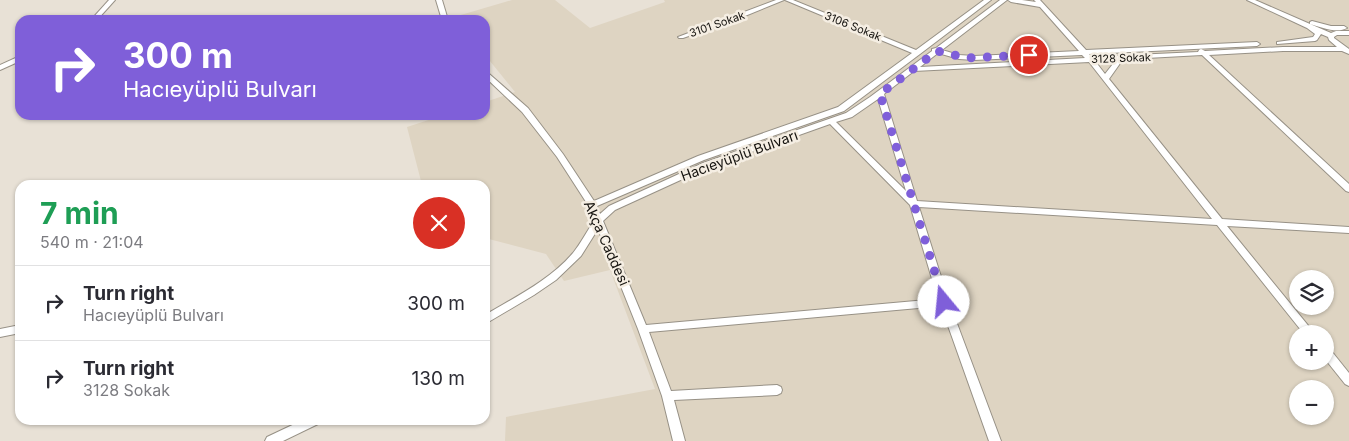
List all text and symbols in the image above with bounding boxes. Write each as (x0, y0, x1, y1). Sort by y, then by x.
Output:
street label: 3101 Sokak (687, 8, 747, 40)
street label: 3106 Sokak (823, 8, 883, 44)
text: 300 m (123, 34, 233, 76)
pin (1008, 34, 1050, 76)
icon: right (40, 35, 105, 100)
icon: arrive (1015, 41, 1043, 69)
street label: 3128 Sokak (1091, 50, 1151, 66)
text: Hacıeyüplü Bulvarı (123, 76, 317, 102)
street label: Hacıeyüplü Bulvarı (678, 126, 800, 184)
text: 7 min (40, 195, 119, 231)
button: close (413, 197, 465, 249)
street label: Akça Caddesi (581, 198, 633, 288)
text: 540 m · 21:04 (40, 232, 144, 252)
map controls (1289, 270, 1334, 425)
button: layers (1289, 270, 1334, 315)
position arrow (917, 275, 969, 327)
text: Turn right (83, 282, 174, 305)
icon: right (40, 289, 68, 317)
text: 300 m (407, 292, 465, 315)
text: Hacıeyüplü Bulvarı (83, 305, 224, 325)
button: + (1289, 325, 1334, 370)
text: Turn right (83, 357, 174, 380)
icon: right (40, 364, 68, 392)
text: 130 m (412, 367, 465, 390)
text: 3128 Sokak (83, 380, 170, 400)
button: − (1289, 380, 1334, 425)

